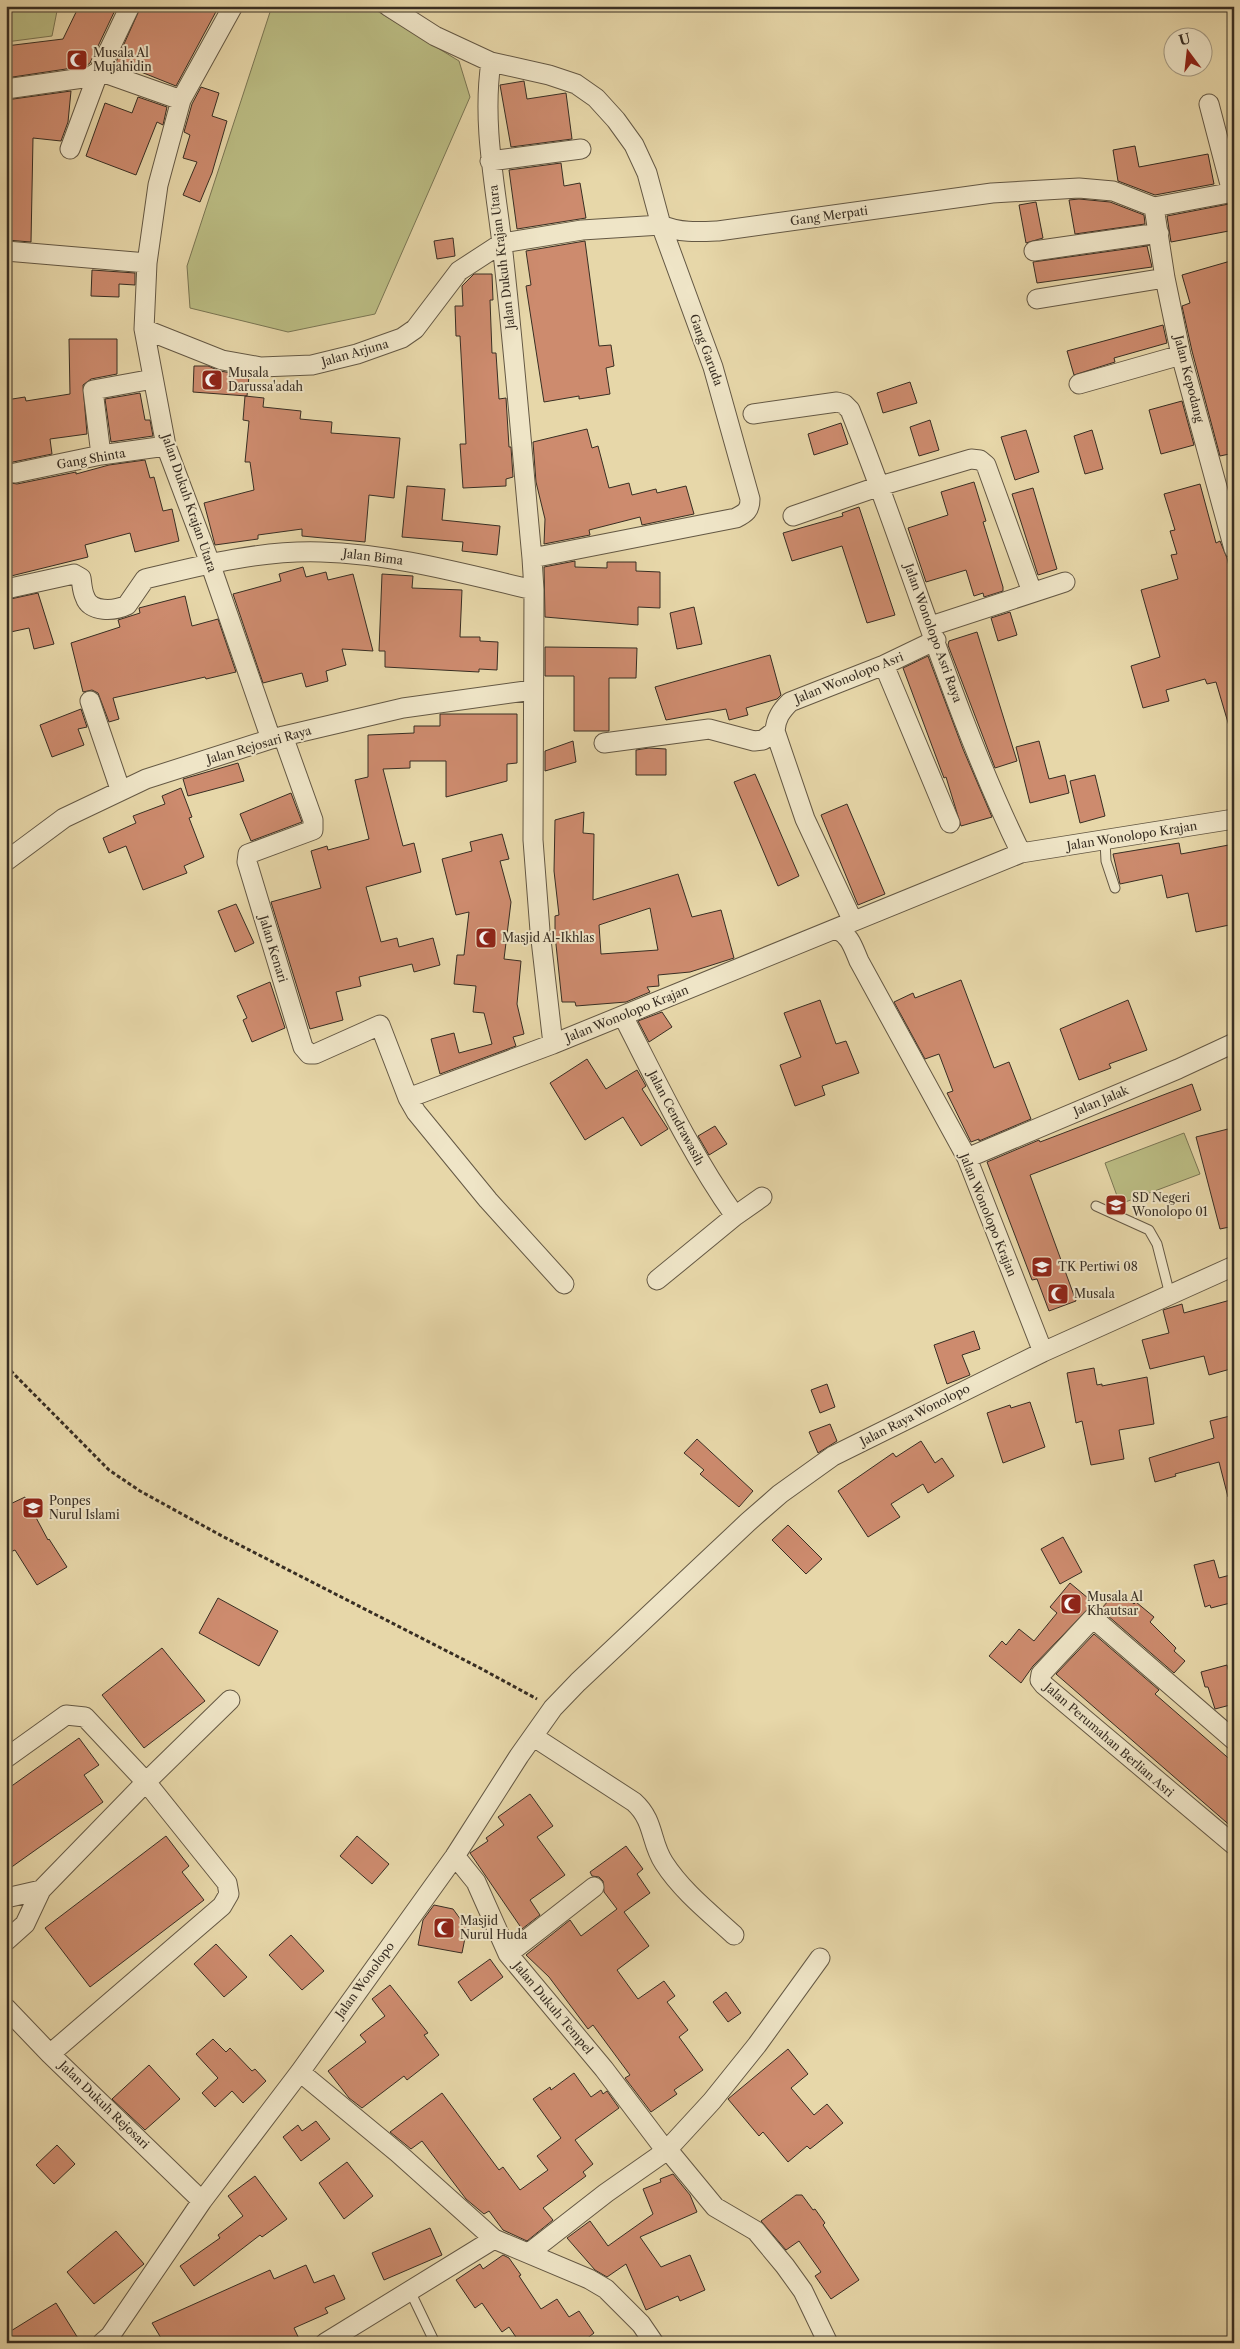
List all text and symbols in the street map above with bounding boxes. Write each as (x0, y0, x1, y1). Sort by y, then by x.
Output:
north arrow (1162, 28, 1212, 78)
text: U (1177, 29, 1193, 50)
place label: Musala Al Mujahidin (93, 45, 152, 74)
mosque icon: Musala Al Mujahidin (65, 48, 89, 72)
street label: Jalan Dukuh Krajan Utara (485, 183, 518, 332)
street label: Gang Merpati (789, 203, 869, 228)
street label: Gang Garuda (687, 312, 727, 388)
street label: Jalan Kepodang (1171, 332, 1208, 425)
street label: Jalan Arjuna (318, 336, 391, 370)
place label: Musala Darussa'adah (228, 365, 304, 394)
mosque icon: Musala Darussa'adah (200, 368, 224, 392)
street label: Jalan Dukuh Krajan Utara (158, 430, 220, 575)
street label: Gang Shinta (55, 445, 127, 472)
street label: Jalan Bima (340, 545, 405, 568)
street label: Jalan Wonolopo Asri Raya (901, 559, 966, 705)
street label: Jalan Wonolopo Asri (790, 649, 906, 707)
street label: Jalan Rejosari Raya (203, 722, 314, 767)
street label: Jalan Wonolopo Krajan (1064, 818, 1199, 854)
street label: Jalan Kenari (256, 912, 291, 985)
mosque icon: Masjid Al-Ikhlas (474, 926, 498, 950)
place label: Masjid Al-Ikhlas (502, 930, 595, 945)
street label: Jalan Wonolopo Krajan (561, 982, 691, 1046)
street label: Jalan Cendrawasih (644, 1066, 708, 1168)
street label: Jalan Jalak (1069, 1082, 1132, 1120)
street label: Jalan Wonolopo Krajan (956, 1149, 1020, 1279)
place label: SD Negeri Wonolopo 01 (1131, 1190, 1208, 1219)
school or university icon: SD Negeri Wonolopo 01 (1104, 1193, 1128, 1217)
school or university icon: TK Pertiwi 08 (1030, 1255, 1054, 1279)
place label: TK Pertiwi 08 (1058, 1259, 1138, 1274)
mosque icon: Musala (1046, 1282, 1070, 1306)
place label: Musala (1074, 1286, 1115, 1301)
street label: Jalan Raya Wonolopo (856, 1380, 972, 1450)
place label: Ponpes Nurul Islami (49, 1493, 120, 1522)
school or university icon: Ponpes Nurul Islami (21, 1496, 45, 1520)
place label: Musala Al Khautsar (1087, 1589, 1143, 1618)
mosque icon: Musala Al Khautsar (1059, 1592, 1083, 1616)
street label: Jalan Perumahan Berlian Asri (1040, 1678, 1177, 1800)
place label: Masjid Nurul Huda (460, 1913, 528, 1942)
mosque icon: Masjid Nurul Huda (432, 1916, 456, 1940)
street label: Jalan Wonolopo (331, 1939, 397, 2022)
street label: Jalan Dukuh Tempel (509, 1957, 597, 2057)
street label: Jalan Dukuh Rejosari (55, 2056, 153, 2152)

